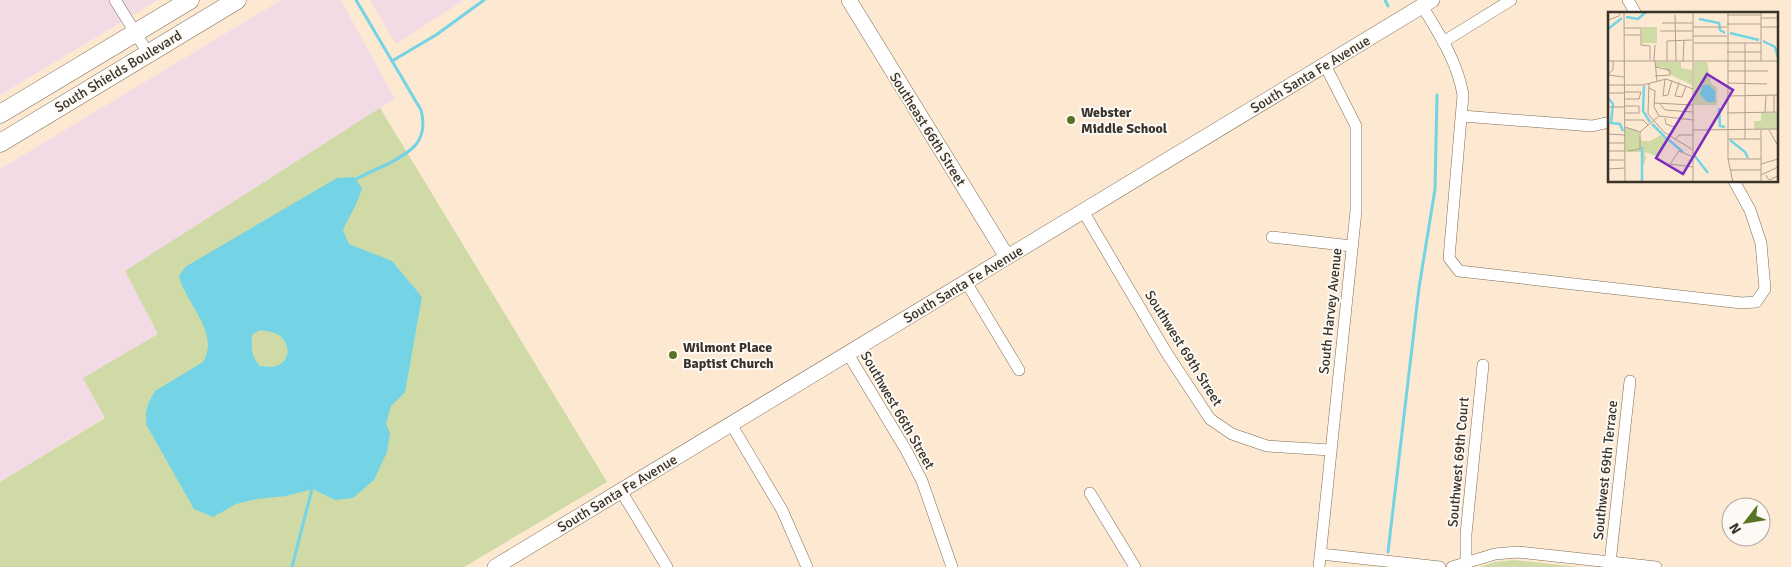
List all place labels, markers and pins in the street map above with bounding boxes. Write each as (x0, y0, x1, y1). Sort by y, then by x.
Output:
place label: Webster Middle School (1081, 104, 1168, 137)
marker: Webster Middle School (1065, 114, 1077, 126)
place label: Wilmont Place Baptist Church (683, 339, 774, 372)
marker: Wilmont Place Baptist Church (667, 349, 679, 361)

